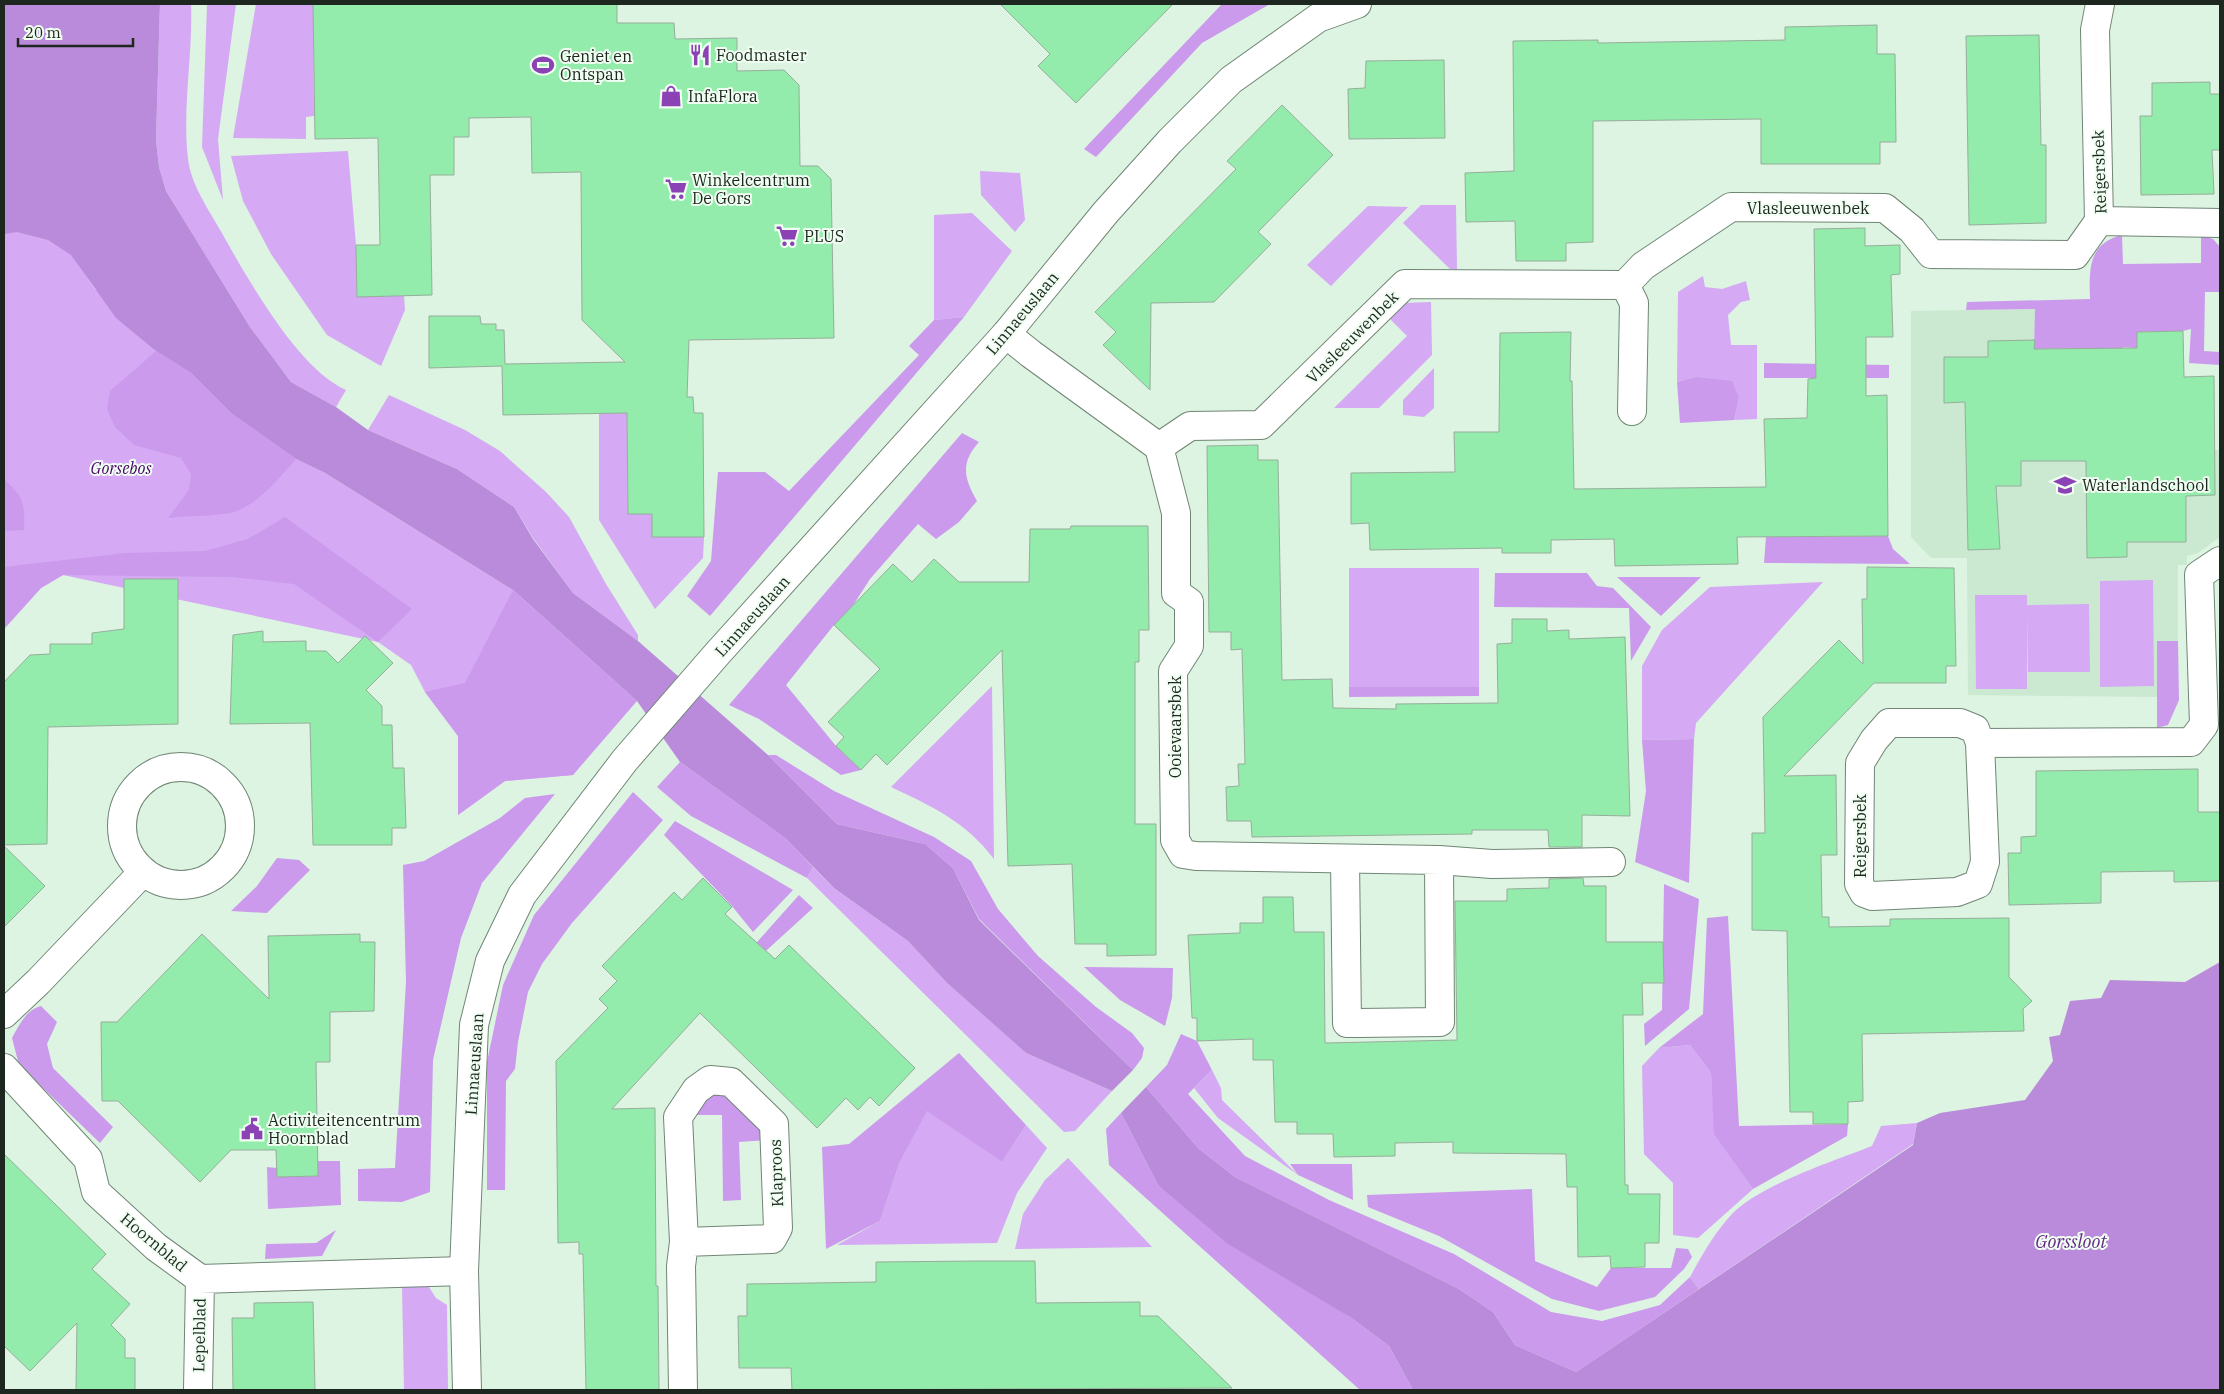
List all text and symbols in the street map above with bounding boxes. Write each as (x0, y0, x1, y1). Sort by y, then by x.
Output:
scale bar (18, 15, 132, 47)
text: 20 m (25, 23, 61, 42)
restaurant icon: Foodmaster (687, 42, 713, 68)
place label: Foodmaster (716, 45, 806, 65)
place label: Geniet en Ontspan (560, 46, 632, 84)
sports icon: Geniet en Ontspan (530, 52, 556, 78)
shop icon: InfaFlora (658, 83, 684, 109)
place label: InfaFlora (688, 86, 758, 106)
street label: Reigersbek (2088, 129, 2110, 214)
place label: Winkelcentrum De Gors (692, 170, 810, 208)
supermarket icon: Winkelcentrum De Gors (663, 176, 689, 202)
street label: Vlasleeuwenbek (1747, 198, 1870, 218)
supermarket icon: PLUS (774, 223, 800, 249)
place label: PLUS (804, 226, 844, 246)
street label: Linnaeuslaan (981, 267, 1063, 359)
street label: Vlasleeuwenbek (1302, 286, 1403, 387)
park label: Gorsebos (91, 458, 152, 478)
school or university icon: Waterlandschool (2052, 472, 2078, 498)
place label: Waterlandschool (2082, 475, 2209, 495)
street label: Linnaeuslaan (710, 571, 794, 661)
street label: Ooievaarsbek (1165, 675, 1185, 778)
street label: Reigersbek (1850, 793, 1870, 878)
street label: Linnaeuslaan (460, 1012, 488, 1116)
place label: Activiteitencentrum Hoornblad (268, 1110, 420, 1148)
public building icon: Activiteitencentrum Hoornblad (239, 1116, 265, 1142)
street label: Klaproos (765, 1139, 787, 1207)
street label: Hoornblad (117, 1208, 192, 1276)
water label: Gorssloot (2035, 1230, 2107, 1253)
street label: Lepelblad (188, 1297, 210, 1372)

